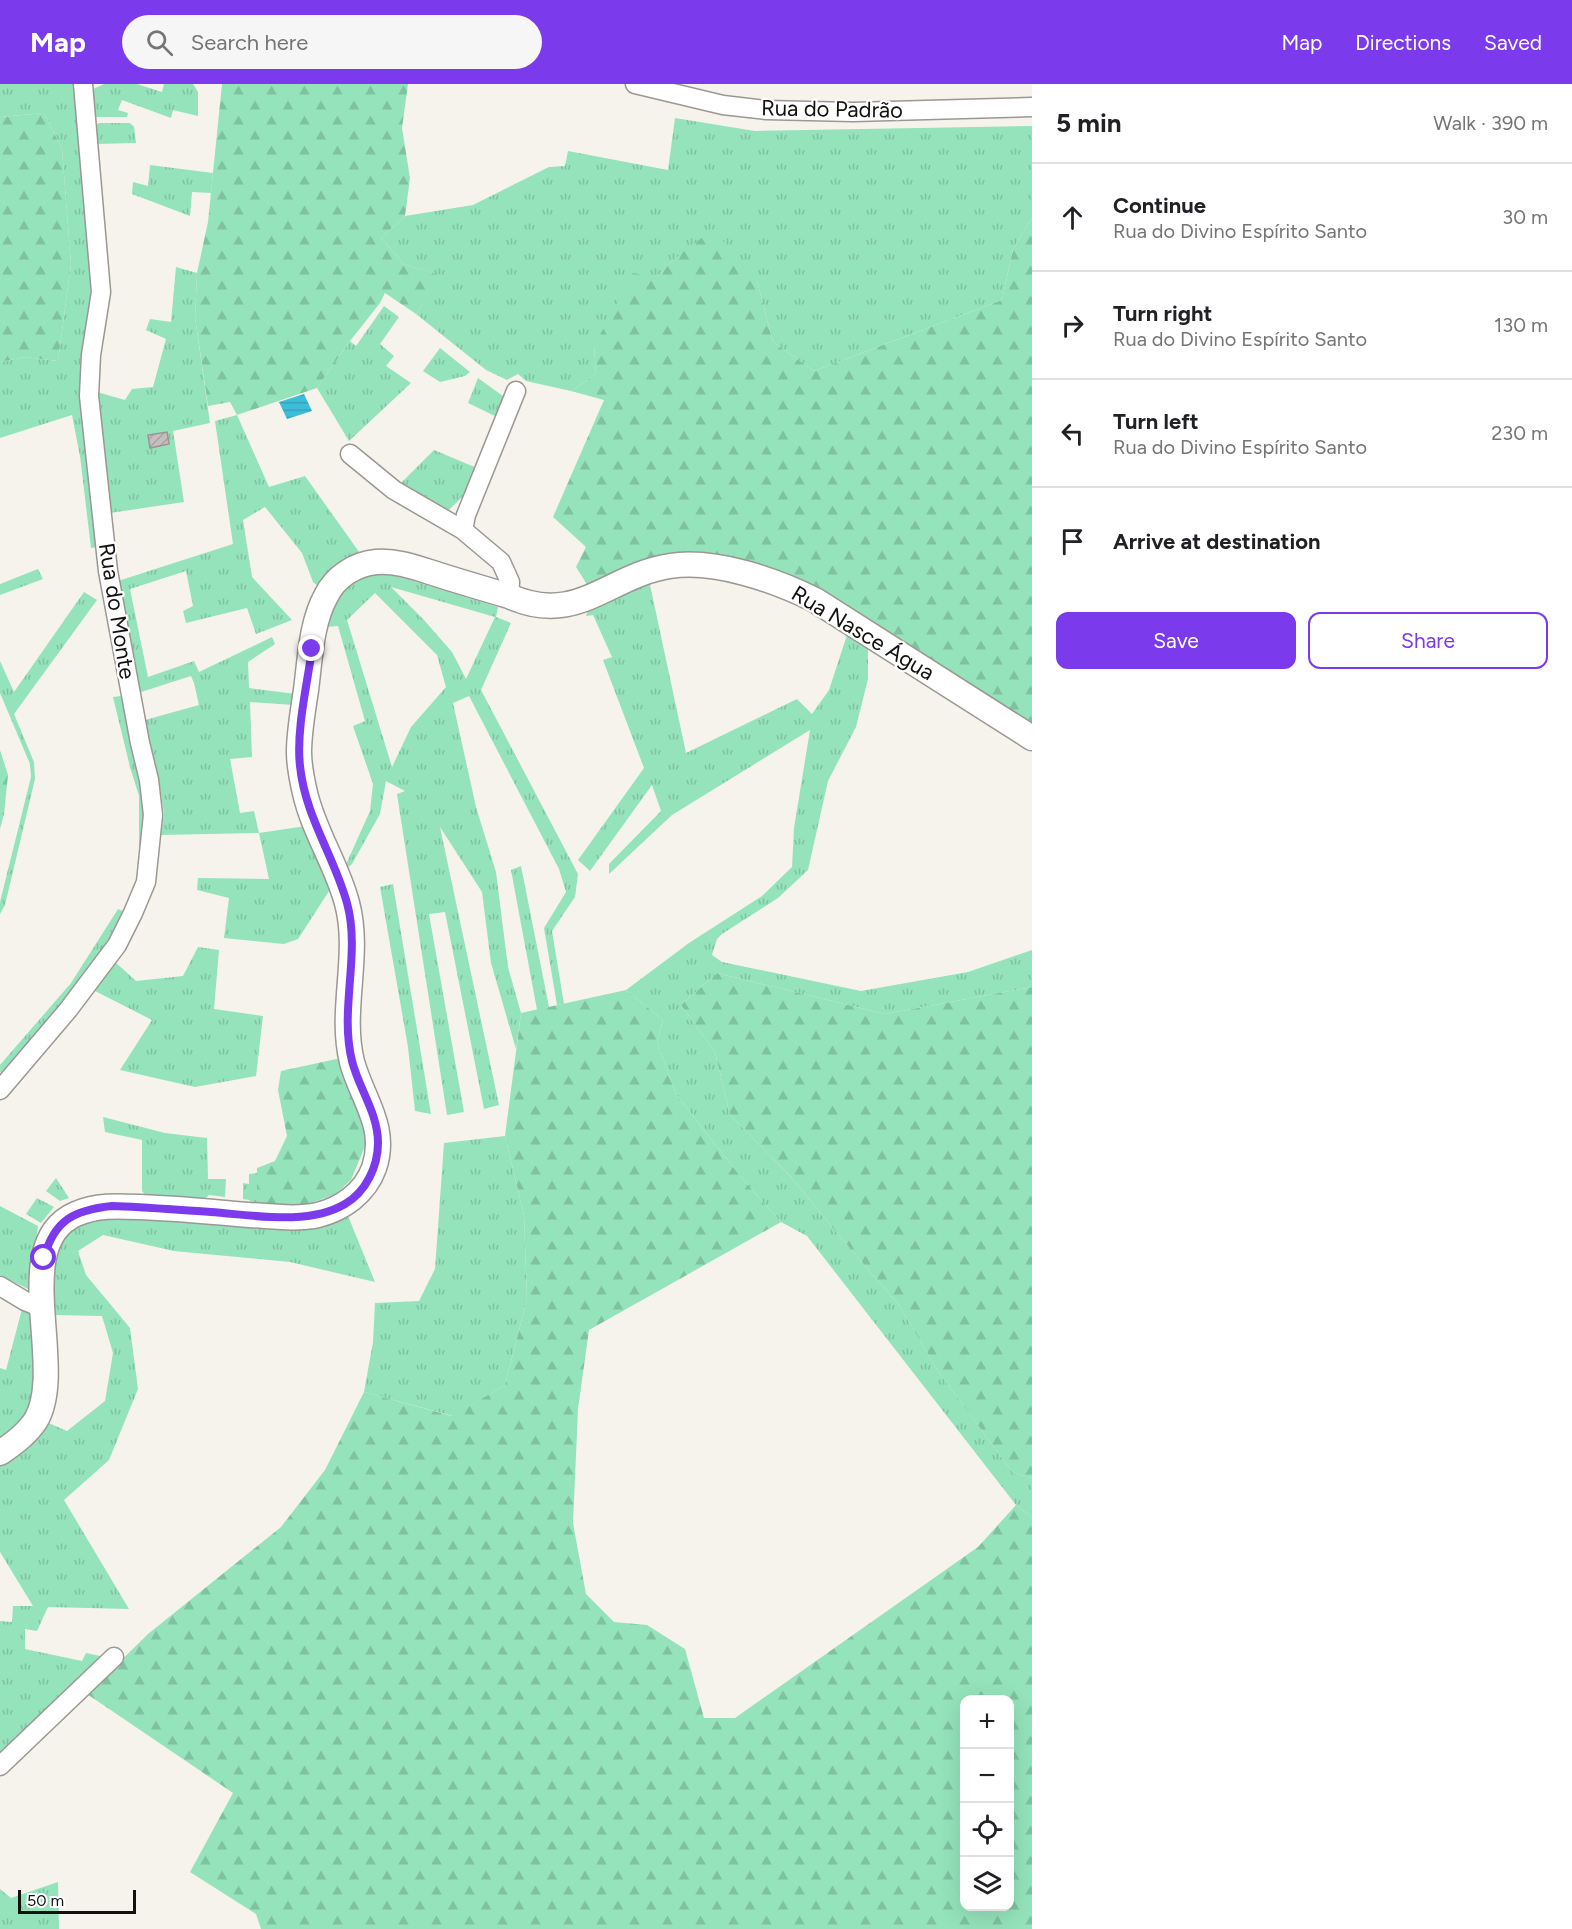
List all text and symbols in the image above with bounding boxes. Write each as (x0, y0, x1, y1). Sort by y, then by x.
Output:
search box (122, 15, 542, 69)
text: Map (30, 25, 86, 59)
icon: search (143, 26, 176, 59)
text: Search here (191, 29, 308, 56)
text: Map (1281, 30, 1322, 55)
text: Directions (1355, 30, 1451, 55)
text: Saved (1484, 30, 1542, 55)
street label: Rua do Padrão (761, 94, 903, 124)
text: 5 min (1056, 107, 1122, 139)
text: Walk · 390 m (1433, 111, 1548, 135)
text: Continue (1113, 192, 1206, 219)
icon: ahead (1056, 201, 1089, 234)
text: 30 m (1502, 205, 1548, 229)
text: Rua do Divino Espírito Santo (1113, 219, 1367, 243)
text: Turn right (1113, 300, 1212, 327)
icon: right (1056, 309, 1089, 342)
text: 130 m (1494, 313, 1548, 337)
text: Rua do Divino Espírito Santo (1113, 327, 1367, 351)
text: Turn left (1113, 408, 1199, 435)
icon: left (1056, 417, 1089, 450)
text: 230 m (1491, 421, 1548, 445)
text: Rua do Divino Espírito Santo (1113, 435, 1367, 459)
icon: arrive (1056, 525, 1089, 558)
text: Arrive at destination (1113, 528, 1321, 555)
street label: Rua do Monte (93, 541, 141, 681)
street label: Rua Nasce Água (787, 580, 939, 686)
button: Save (1056, 612, 1296, 669)
button: Share (1308, 612, 1548, 669)
route end (298, 635, 324, 661)
route start (30, 1244, 56, 1270)
map controls (960, 1695, 1014, 1911)
button: + (960, 1695, 1014, 1749)
button: − (960, 1749, 1014, 1803)
button: locate (960, 1803, 1014, 1857)
button: layers (960, 1857, 1014, 1911)
scale bar (18, 1887, 136, 1914)
text: 50 m (27, 1891, 64, 1910)

